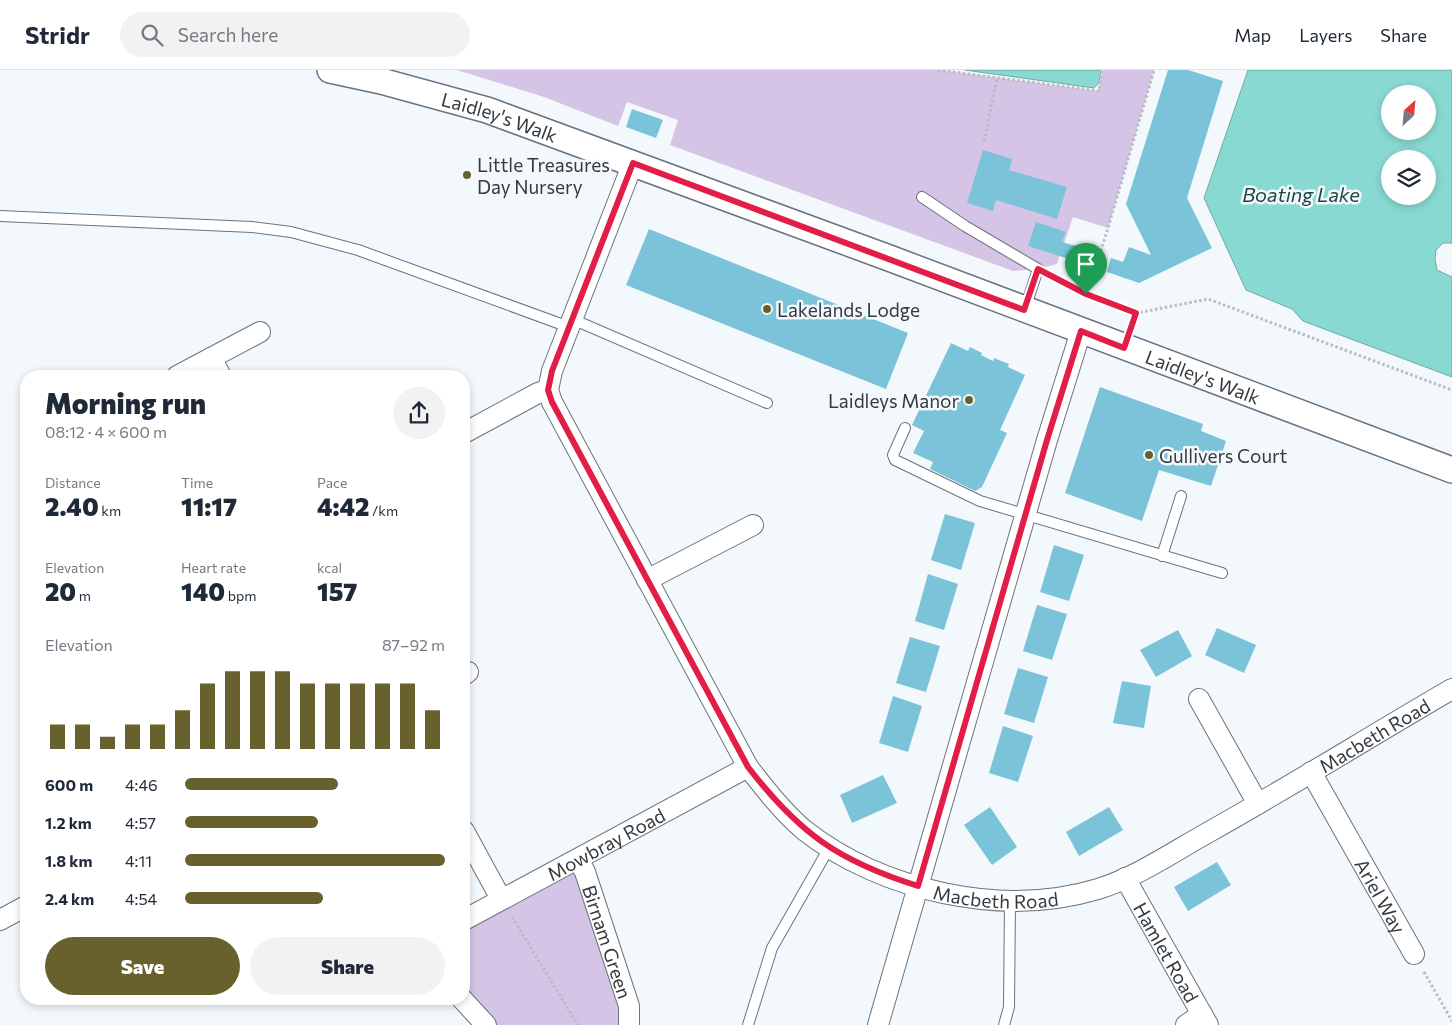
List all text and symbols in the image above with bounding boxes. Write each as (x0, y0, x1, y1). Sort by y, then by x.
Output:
search box (120, 12, 470, 57)
text: Stridr (25, 20, 90, 49)
icon: search (138, 21, 166, 49)
text: Search here (178, 23, 278, 46)
text: Map (1234, 24, 1271, 46)
text: Layers (1299, 24, 1352, 46)
text: Share (1380, 24, 1427, 46)
north arrow (1381, 85, 1436, 140)
map controls (1381, 85, 1436, 205)
street label: Laidley's Walk (439, 87, 561, 146)
button: layers (1381, 150, 1436, 205)
place label: Little Treasures Day Nursery (477, 153, 610, 198)
marker: Little Treasures Day Nursery (461, 169, 473, 181)
water label: Boating Lake (1242, 182, 1360, 206)
pin (1065, 243, 1107, 294)
icon: arrive (1072, 250, 1100, 278)
place label: Lakelands Lodge (777, 298, 920, 321)
marker: Lakelands Lodge (761, 303, 773, 315)
street label: Laidley's Walk (1142, 344, 1264, 408)
text: Morning run (45, 386, 206, 420)
button: share (393, 387, 445, 439)
place label: Laidleys Manor (828, 389, 959, 412)
marker: Laidleys Manor (963, 394, 975, 406)
text: 08:12 · 4 × 600 m (45, 422, 167, 441)
place label: Gullivers Court (1159, 444, 1288, 467)
marker: Gullivers Court (1143, 449, 1155, 461)
text: Distance (45, 474, 101, 491)
text: Time (181, 474, 213, 491)
text: Pace (317, 474, 347, 491)
text: 2.40 (45, 491, 99, 521)
text: 11:17 (181, 491, 237, 521)
text: 4:42 (317, 491, 369, 521)
text: km (99, 502, 121, 519)
text: /km (369, 502, 398, 519)
text: Elevation (45, 559, 104, 576)
text: Heart rate (181, 559, 246, 576)
text: kcal (317, 559, 342, 576)
text: 20 (45, 576, 76, 606)
text: 140 (181, 576, 225, 606)
text: 157 (317, 576, 357, 606)
text: m (76, 587, 91, 604)
text: bpm (225, 587, 256, 604)
text: Elevation (45, 635, 113, 654)
text: 87–92 m (382, 635, 445, 654)
street label: Macbeth Road (1314, 693, 1434, 777)
text: 600 m (45, 775, 93, 794)
text: 4:46 (125, 775, 158, 794)
street label: Mowbray Road (543, 803, 669, 885)
text: 1.2 km (45, 813, 92, 832)
text: 4:57 (125, 813, 156, 832)
text: 1.8 km (45, 851, 92, 870)
text: 4:11 (125, 851, 152, 870)
street label: Ariel Way (1351, 854, 1411, 937)
street label: Macbeth Road (931, 880, 1059, 912)
street label: Birnam Green (579, 882, 637, 1001)
text: 2.4 km (45, 889, 94, 908)
text: 4:54 (125, 889, 157, 908)
street label: Hamlet Road (1129, 898, 1204, 1006)
button: Save (45, 937, 240, 995)
button: Share (250, 937, 445, 995)

